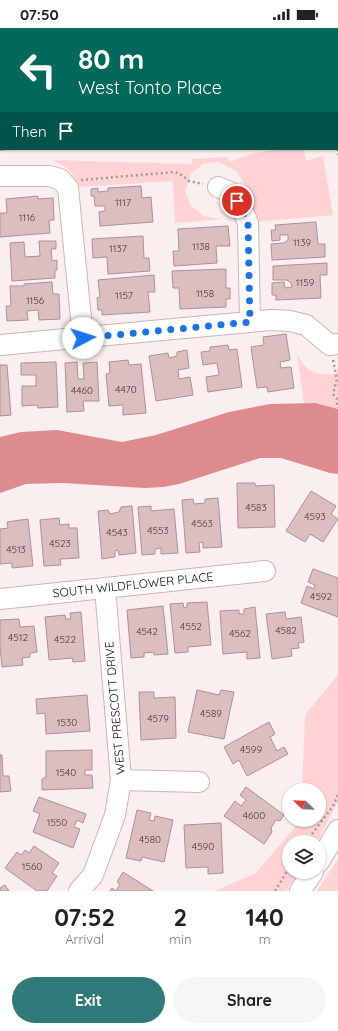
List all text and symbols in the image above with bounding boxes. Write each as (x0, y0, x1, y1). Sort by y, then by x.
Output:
text: 07:50 (20, 5, 59, 24)
text: 80 m (78, 41, 144, 76)
icon: left (12, 44, 64, 96)
text: West Tonto Place (78, 76, 222, 99)
icon: arrive (55, 120, 77, 142)
text: Then (12, 122, 47, 141)
pin (220, 184, 254, 218)
icon: arrive (226, 190, 248, 212)
house number: 1117 (115, 196, 131, 209)
house number: 1116 (19, 211, 36, 224)
house number: 1139 (293, 236, 312, 249)
house number: 1138 (192, 240, 210, 253)
house number: 1137 (109, 242, 127, 255)
house number: 1159 (296, 276, 315, 289)
house number: 1158 (196, 287, 214, 300)
house number: 1157 (115, 289, 133, 302)
house number: 1156 (26, 294, 45, 307)
position arrow (62, 317, 104, 359)
house number: 4470 (115, 383, 137, 396)
house number: 4460 (71, 384, 93, 397)
house number: 4583 (245, 501, 267, 514)
house number: 4593 (304, 510, 326, 523)
house number: 4563 (191, 517, 213, 530)
house number: 4553 (147, 524, 169, 537)
house number: 4543 (106, 526, 128, 539)
house number: 4523 (49, 537, 71, 550)
house number: 4513 (6, 543, 26, 556)
street label: SOUTH WILDFLOWER PLACE (52, 569, 214, 600)
house number: 4592 (310, 590, 332, 603)
house number: 4552 (180, 620, 202, 633)
house number: 4582 (275, 624, 297, 637)
house number: 4542 (136, 625, 158, 638)
house number: 4562 (229, 627, 251, 640)
house number: 4512 (8, 631, 28, 644)
house number: 4522 (54, 633, 76, 646)
street label: WEST PRESCOTT DRIVE (101, 641, 128, 775)
house number: 4589 (200, 707, 222, 720)
house number: 4579 (147, 712, 169, 725)
house number: 1530 (57, 716, 77, 729)
house number: 4599 (240, 743, 262, 756)
house number: 1540 (56, 766, 76, 779)
north arrow (282, 783, 326, 827)
map controls (282, 783, 326, 879)
house number: 4600 (243, 809, 265, 822)
house number: 1550 (47, 816, 67, 829)
house number: 4580 (139, 833, 161, 846)
button: layers (282, 835, 326, 879)
house number: 4590 (192, 840, 214, 853)
house number: 1560 (22, 860, 42, 873)
text: 07:52 (54, 902, 115, 932)
text: 2 (174, 902, 187, 932)
text: 140 (246, 902, 284, 932)
text: Arrival (65, 931, 104, 947)
text: min (169, 931, 191, 947)
text: m (259, 931, 271, 947)
button: Exit (12, 977, 165, 1023)
button: Share (173, 977, 326, 1023)

